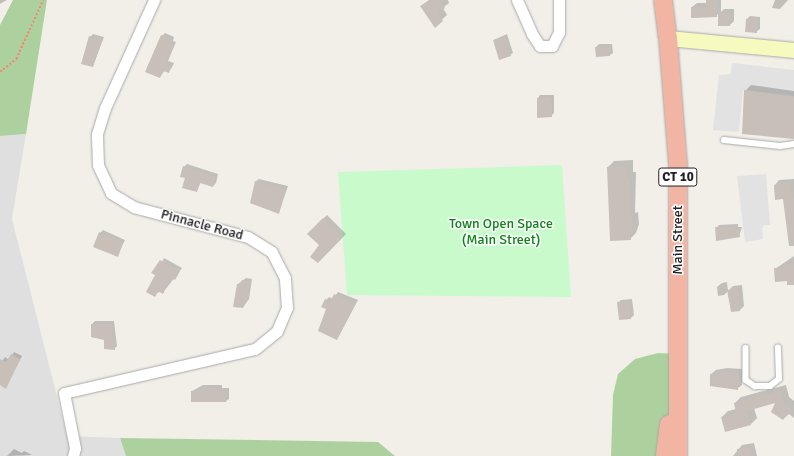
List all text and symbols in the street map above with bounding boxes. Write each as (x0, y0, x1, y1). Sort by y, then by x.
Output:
road number: CT 10 (658, 166, 698, 188)
street label: Main Street (670, 205, 686, 275)
street label: Pinnacle Road (159, 206, 245, 244)
park label: Town Open Space (Main Street) (449, 216, 553, 248)

